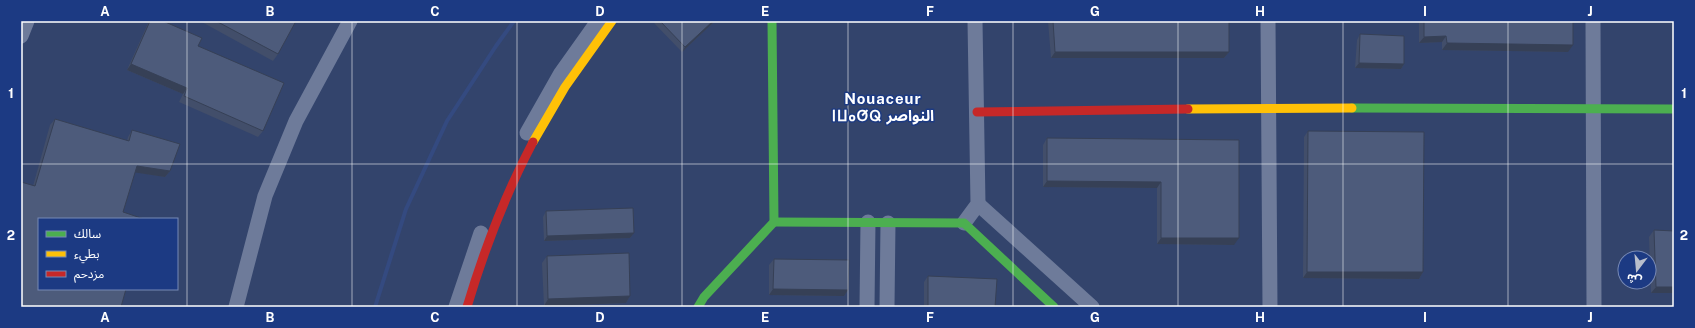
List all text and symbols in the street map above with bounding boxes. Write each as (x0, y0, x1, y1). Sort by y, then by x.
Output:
text: A (100, 4, 110, 19)
text: B (266, 4, 275, 19)
text: C (430, 4, 440, 19)
text: D (595, 4, 605, 19)
text: E (761, 4, 769, 19)
text: F (926, 4, 934, 19)
text: G (1090, 4, 1100, 19)
text: H (1255, 4, 1265, 19)
text: I (1423, 4, 1427, 19)
text: J (1587, 4, 1593, 19)
text: 1 (8, 86, 14, 101)
text: 1 (1681, 86, 1687, 101)
district label: Nouaceur ⵏⵡⴰⵚⵕ النواصر (832, 90, 934, 125)
legend (38, 218, 178, 290)
text: سالك (74, 227, 101, 241)
text: 2 (7, 228, 15, 243)
text: 2 (1680, 228, 1688, 243)
text: بطيء (74, 247, 100, 264)
north arrow (1617, 250, 1657, 290)
text: مزدحم (74, 267, 104, 283)
text: ش (1625, 271, 1643, 287)
text: A (100, 310, 110, 325)
text: B (266, 310, 275, 325)
text: C (430, 310, 440, 325)
text: D (595, 310, 605, 325)
text: E (761, 310, 769, 325)
text: F (926, 310, 934, 325)
text: G (1090, 310, 1100, 325)
text: H (1255, 310, 1265, 325)
text: I (1423, 310, 1427, 325)
text: J (1587, 310, 1593, 325)

